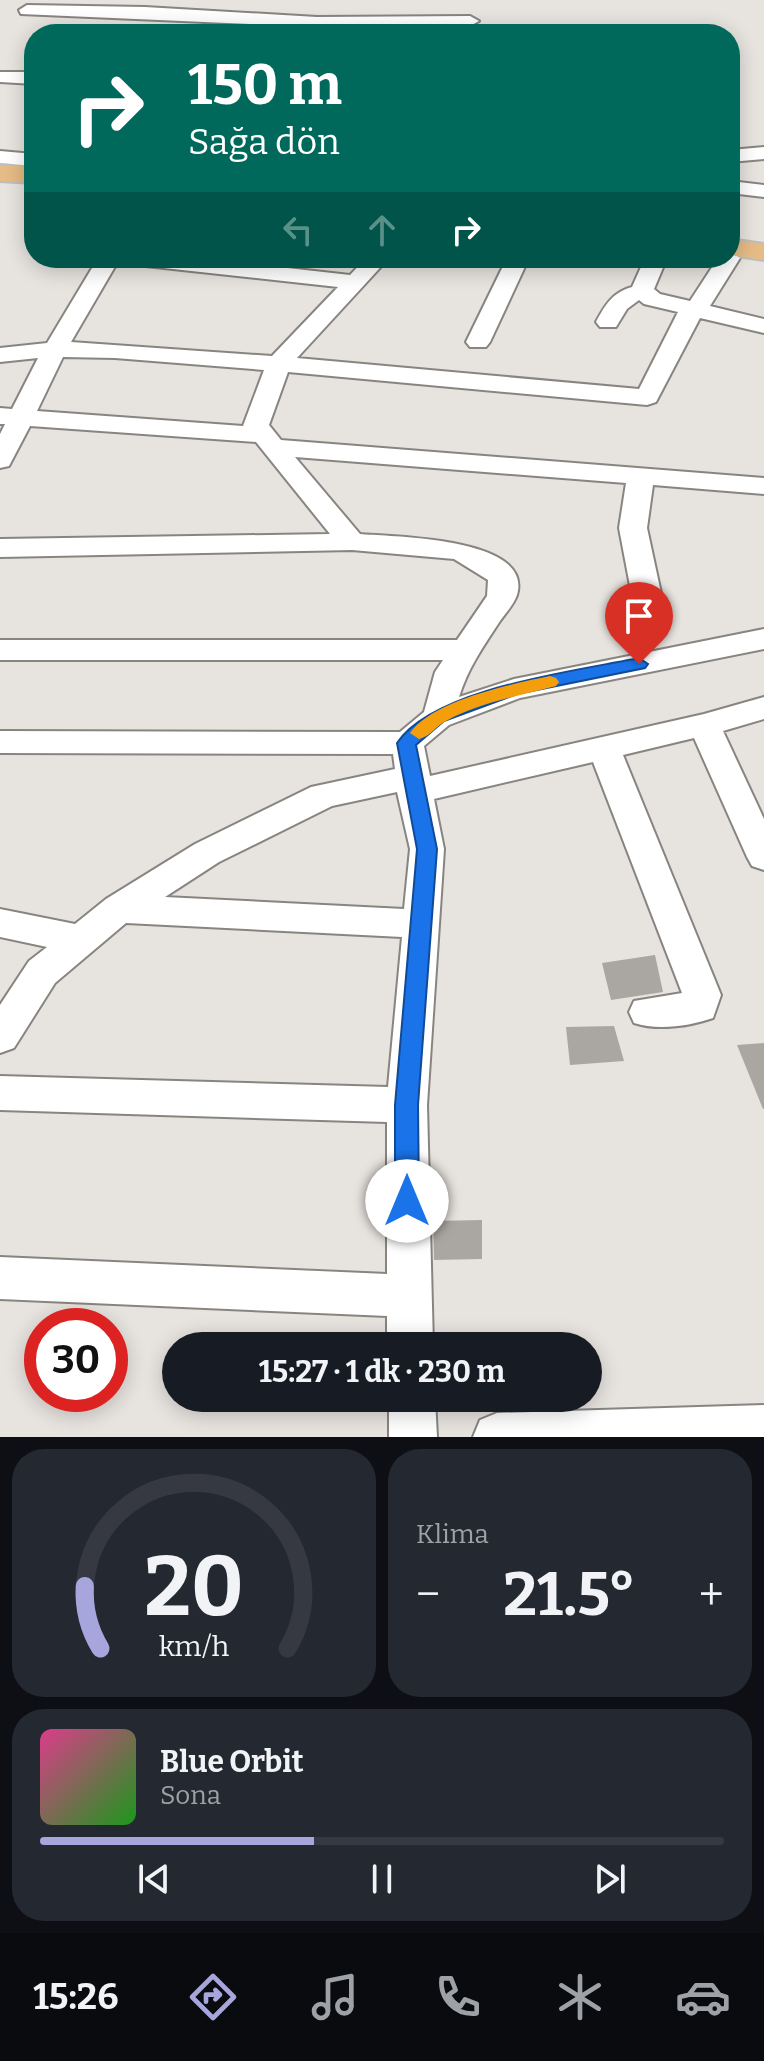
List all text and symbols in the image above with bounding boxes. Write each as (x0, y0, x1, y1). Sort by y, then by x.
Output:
text: 150 m (188, 52, 342, 119)
icon: right (56, 56, 160, 160)
text: Sağa dön (188, 120, 340, 164)
icon: left (276, 208, 320, 252)
icon: ahead (360, 208, 404, 252)
icon: right (444, 208, 488, 252)
pin (605, 582, 673, 664)
icon: arrive (617, 594, 661, 638)
position arrow (365, 1159, 449, 1243)
speed limit sign: 30 (24, 1308, 128, 1412)
text: 15:27 · 1 dk · 230 m (259, 1354, 505, 1390)
text: Klima (416, 1519, 489, 1550)
text: 20 (144, 1537, 244, 1637)
text: 21.5° (503, 1559, 636, 1631)
text: − (416, 1568, 440, 1621)
text: + (699, 1568, 724, 1621)
text: km/h (159, 1629, 230, 1664)
text: Blue Orbit (160, 1744, 304, 1780)
text: Sona (160, 1780, 221, 1811)
icon: previous (132, 1857, 176, 1901)
icon: pause (360, 1857, 404, 1901)
icon: next (588, 1857, 632, 1901)
icon: directions (185, 1969, 241, 2025)
icon: music (307, 1969, 363, 2025)
icon: phone (430, 1969, 486, 2025)
icon: climate (552, 1969, 608, 2025)
icon: car (675, 1969, 731, 2025)
text: 15:26 (33, 1975, 118, 2019)

